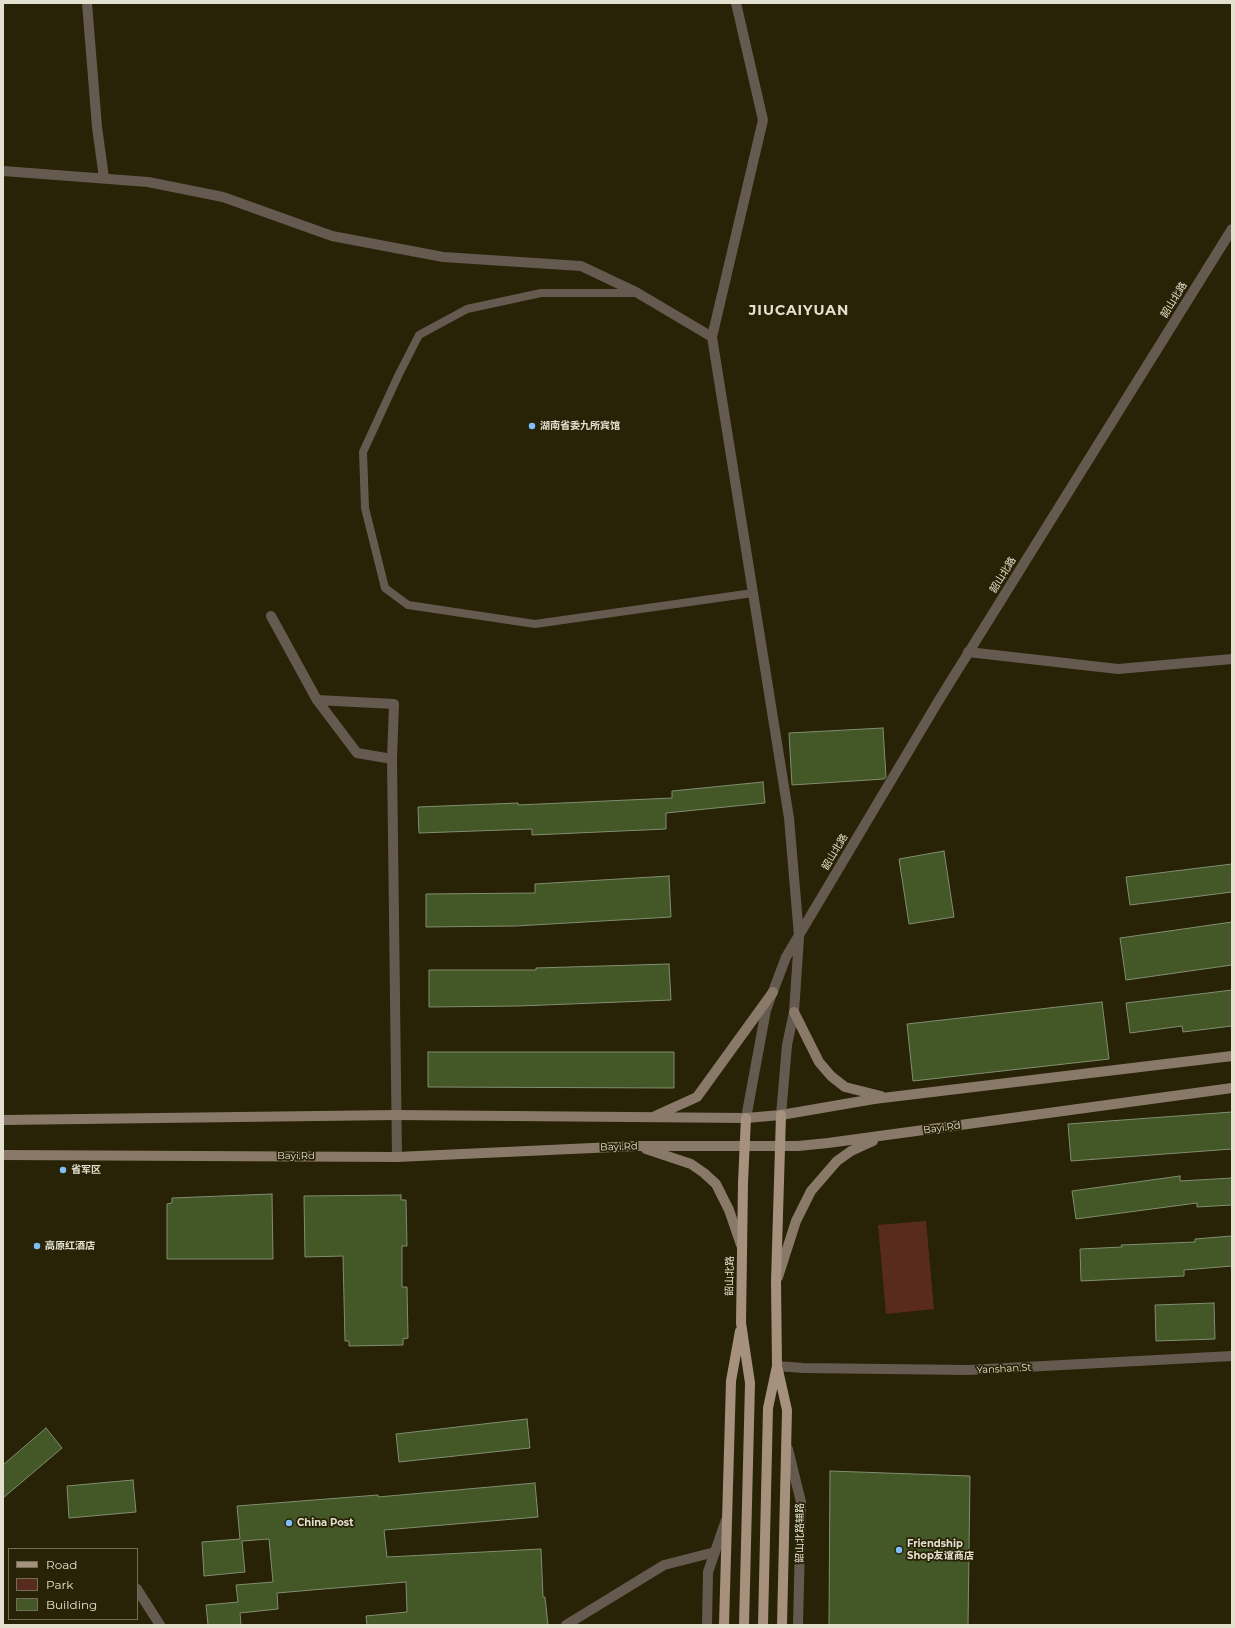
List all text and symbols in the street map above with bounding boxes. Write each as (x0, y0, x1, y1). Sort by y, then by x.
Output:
street label: 韶山北路 (1158, 280, 1190, 320)
district label: JIUCAIYUAN (749, 303, 849, 319)
place label: 湖南省委九所宾馆 (540, 420, 620, 432)
marker: 湖南省委九所宾馆 (527, 421, 537, 431)
street label: 韶山北路 (987, 555, 1019, 595)
street label: 韶山北路 (820, 832, 850, 872)
street label: Bayi.Rd (923, 1119, 961, 1137)
street label: Bayi.Rd (600, 1140, 638, 1154)
street label: Bayi.Rd (277, 1150, 315, 1162)
place label: 省军区 (71, 1164, 101, 1176)
marker: 省军区 (58, 1165, 68, 1175)
place label: 高原红酒店 (45, 1240, 95, 1252)
marker: 高原红酒店 (32, 1241, 42, 1251)
street label: 韶山北路 (724, 1256, 736, 1296)
street label: Yanshan.St (976, 1362, 1032, 1376)
street label: 韶山北路辅路 (794, 1503, 806, 1563)
place label: China Post (297, 1517, 353, 1529)
marker: China Post (284, 1518, 294, 1528)
place label: Friendship Shop友谊商店 (907, 1538, 974, 1562)
marker: Friendship Shop友谊商店 (894, 1545, 904, 1555)
legend (8, 1548, 138, 1620)
text: Road (46, 1557, 77, 1572)
text: Park (46, 1577, 73, 1592)
text: Building (46, 1597, 97, 1612)

